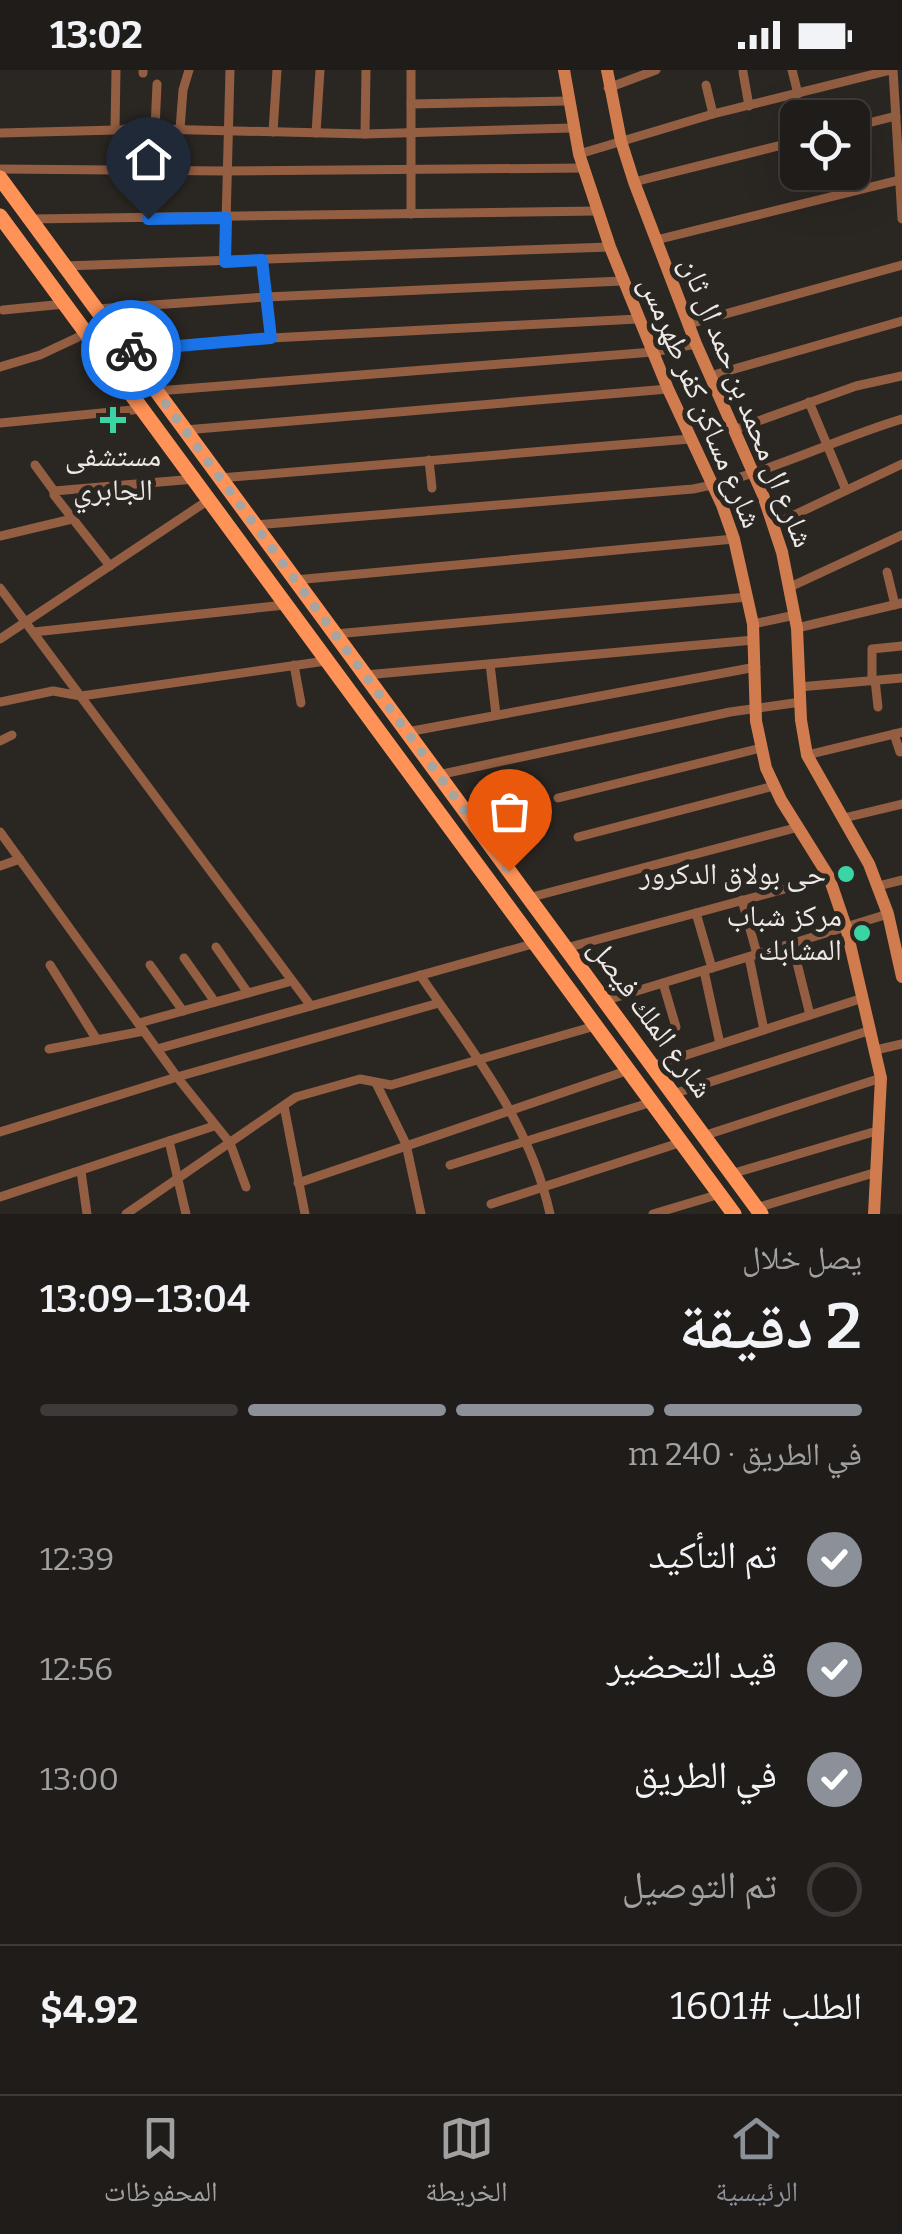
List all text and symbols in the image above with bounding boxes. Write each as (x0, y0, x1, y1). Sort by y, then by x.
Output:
text: 13:02 (50, 12, 143, 58)
map controls (780, 100, 870, 190)
button: locate (780, 100, 870, 190)
pin (106, 117, 191, 220)
icon: home (121, 132, 176, 187)
street label: شارع ال محمد بن حمد ال ثان (671, 251, 822, 553)
street label: شارع مساكن كفر طهرمس (631, 271, 770, 534)
courier (81, 300, 181, 400)
icon: bike (104, 323, 159, 378)
marker: مستشفى الجابري (100, 407, 126, 433)
place label: مستشفى الجابري (65, 438, 161, 514)
pin (467, 769, 552, 872)
icon: bag (482, 784, 537, 839)
place label: حى بولاق الدكرور (638, 856, 826, 892)
marker: حى بولاق الدكرور (835, 863, 857, 885)
place label: مركز شباب المشابك (726, 898, 842, 968)
marker: مركز شباب المشابك (851, 922, 873, 944)
street label: شارع الملك فيصل (580, 931, 721, 1106)
text: يصل خلال (742, 1239, 862, 1277)
text: 13:04–13:09 (40, 1276, 250, 1322)
text: 2 دقيقة (679, 1287, 862, 1365)
text: في الطريق · 240 m (628, 1435, 862, 1473)
text: تم التأكيد (648, 1532, 777, 1578)
icon: check (807, 1532, 862, 1587)
text: 12:39 (40, 1540, 114, 1578)
text: قيد التحضير (607, 1642, 777, 1688)
icon: check (807, 1642, 862, 1697)
text: 12:56 (40, 1650, 113, 1688)
text: في الطريق (634, 1752, 777, 1798)
icon: check (807, 1752, 862, 1807)
text: 13:00 (40, 1760, 119, 1798)
text: تم التوصيل (622, 1862, 777, 1908)
text: الطلب #1601 (670, 1983, 862, 2029)
text: $4.92 (40, 1987, 138, 2033)
tab: المحفوظات (104, 2111, 218, 2219)
tab: الخريطة (425, 2111, 508, 2219)
tab: الرئيسية (715, 2111, 798, 2219)

